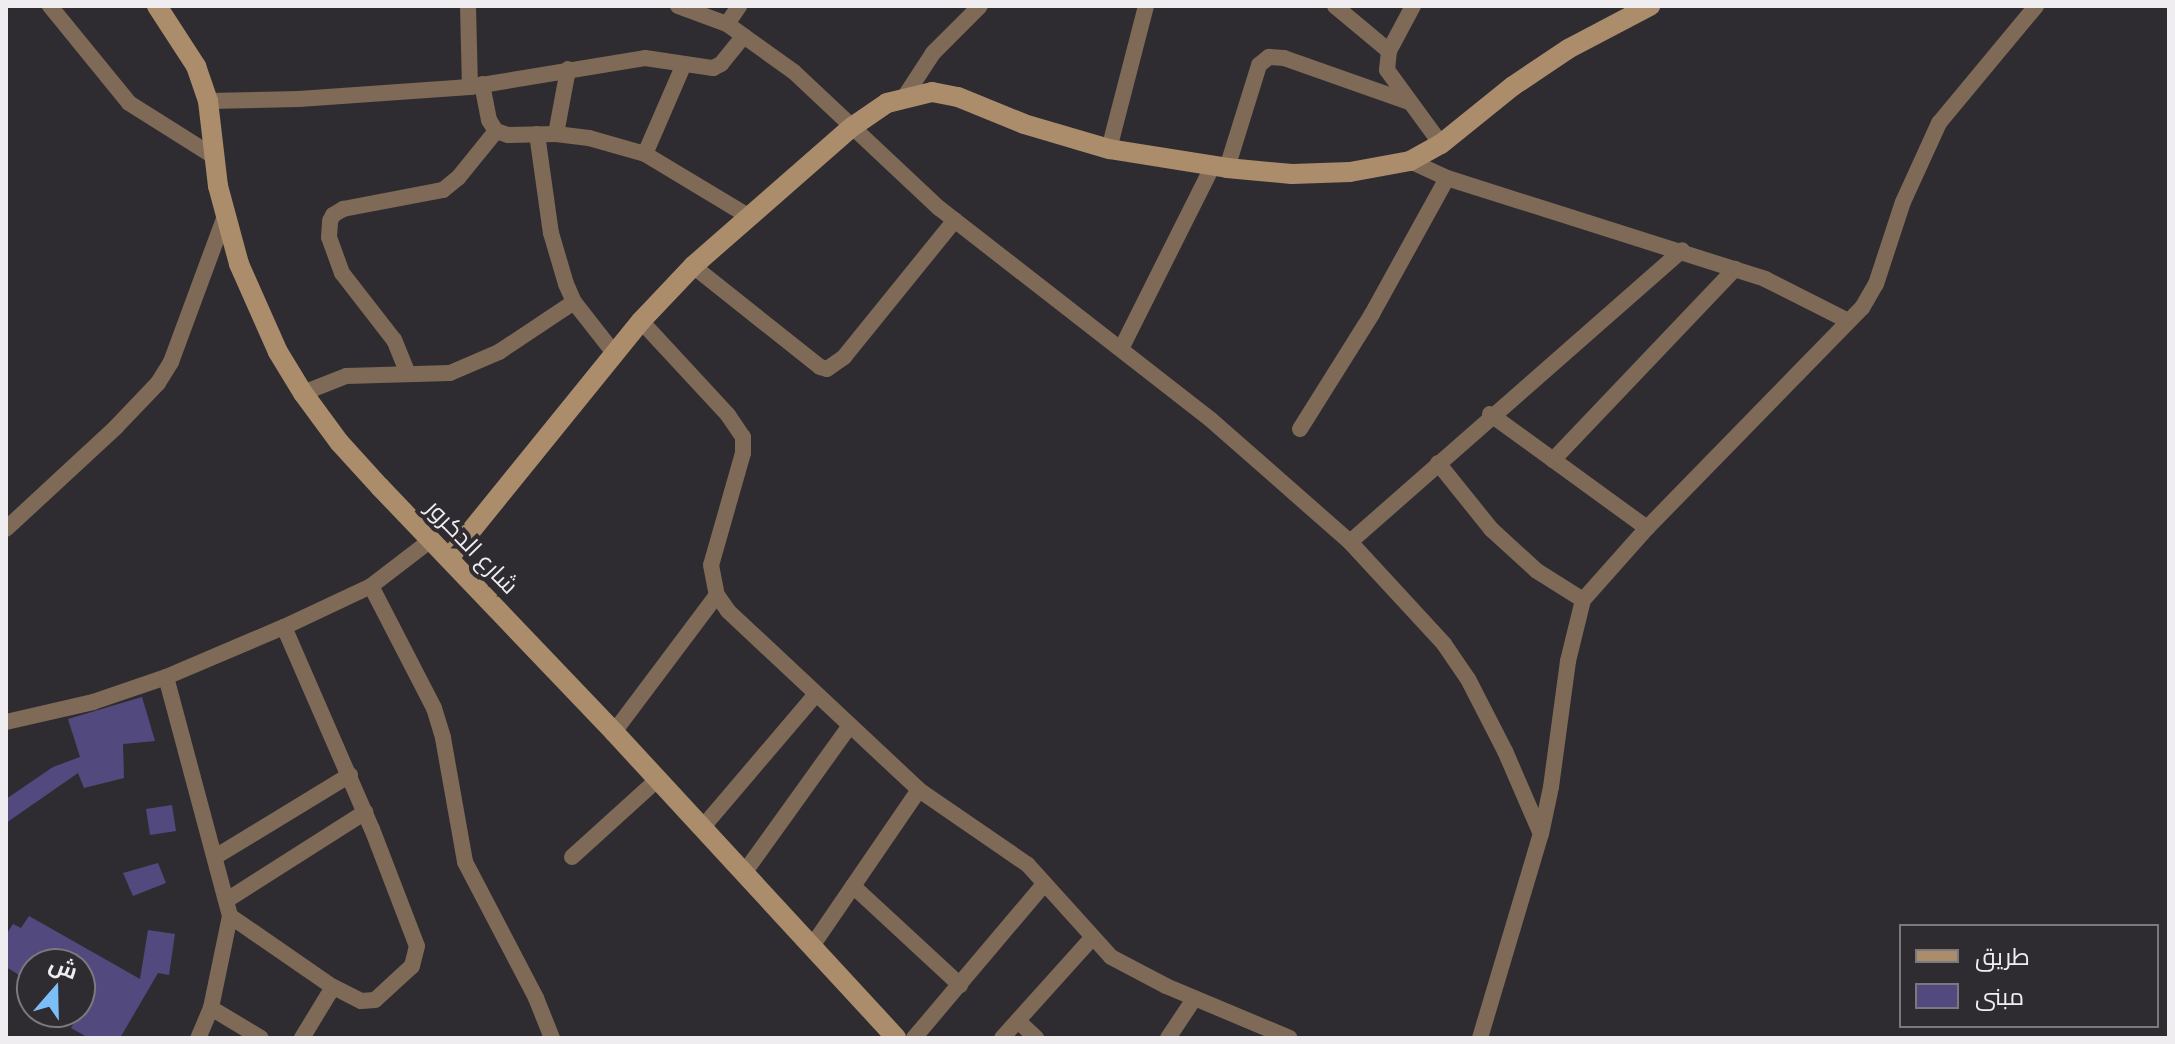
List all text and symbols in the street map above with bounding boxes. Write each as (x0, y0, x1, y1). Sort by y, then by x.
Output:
street label: شارع الدكرور (421, 493, 525, 599)
legend (1899, 924, 2159, 1028)
text: طريق (1975, 941, 2030, 970)
north arrow (16, 948, 96, 1028)
text: ش (46, 949, 82, 984)
text: مبنى (1975, 981, 2024, 1010)

